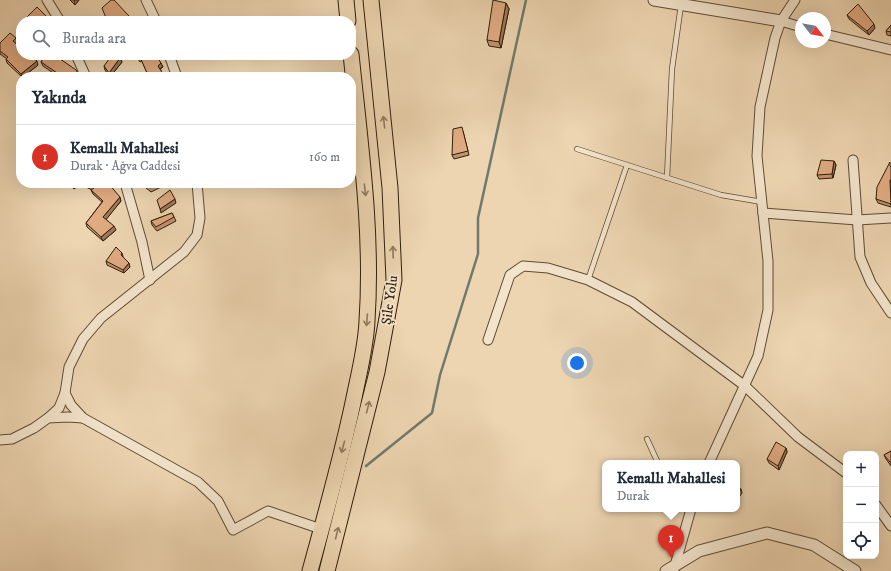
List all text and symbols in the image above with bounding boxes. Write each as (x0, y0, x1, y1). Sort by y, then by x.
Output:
north arrow (795, 12, 831, 48)
search box (16, 16, 356, 60)
icon: search (30, 27, 52, 49)
text: Burada ara (62, 29, 126, 48)
text: Yakında (32, 87, 86, 109)
one-way arrow (380, 116, 387, 129)
text: Kemallı Mahallesi (70, 139, 179, 158)
text: 1 (43, 149, 47, 165)
text: 160 m (309, 149, 340, 165)
text: Durak · Ağva Caddesi (70, 158, 180, 174)
one-way arrow (361, 183, 368, 196)
one-way arrow (389, 246, 396, 259)
street label: Şile Yolu (378, 274, 402, 326)
one-way arrow (363, 313, 371, 326)
your location (567, 353, 587, 373)
one-way arrow (365, 401, 372, 414)
one-way arrow (339, 440, 346, 453)
map controls (843, 451, 879, 559)
button: + (843, 451, 879, 487)
popup (602, 460, 740, 512)
text: Kemallı Mahallesi (617, 469, 725, 488)
button: − (843, 487, 879, 523)
text: Durak (617, 488, 649, 504)
button: locate (843, 523, 879, 559)
pin: 1 (658, 525, 684, 558)
one-way arrow (333, 527, 341, 540)

